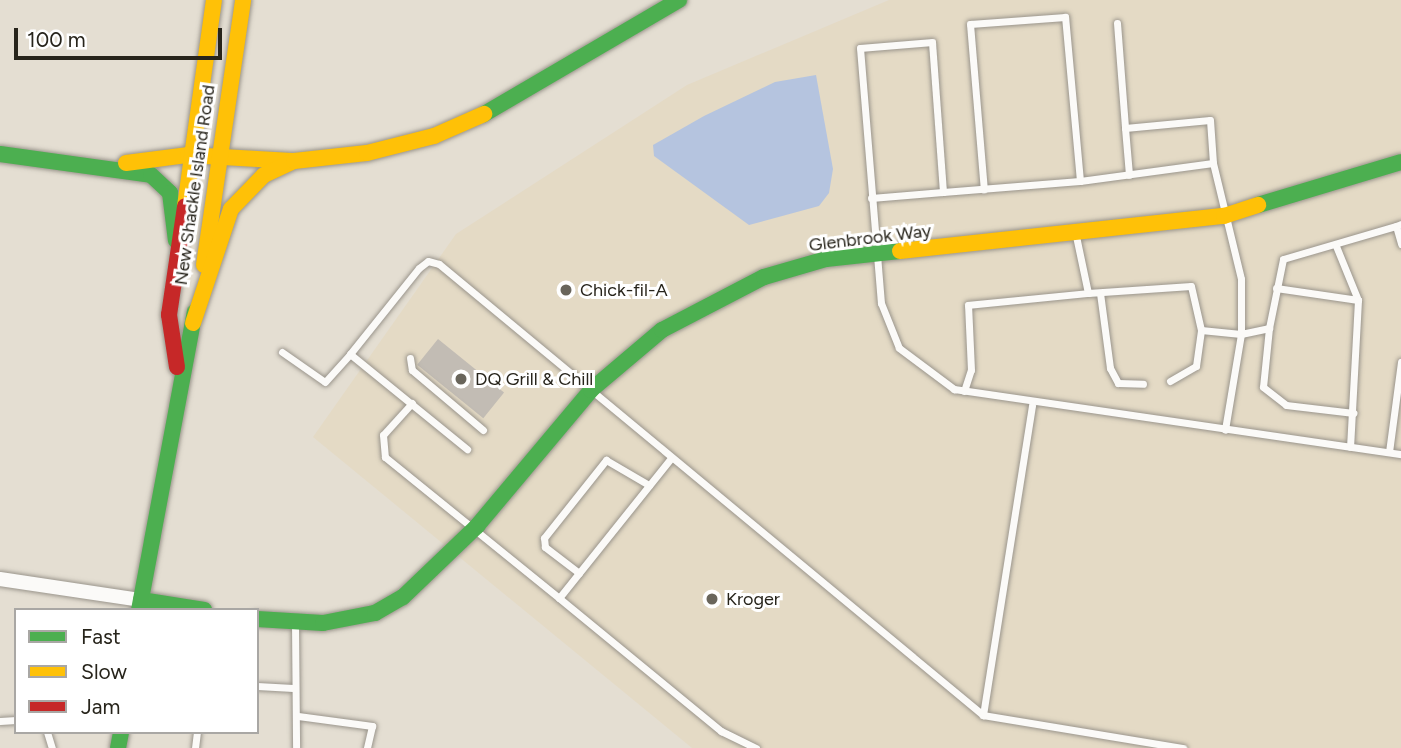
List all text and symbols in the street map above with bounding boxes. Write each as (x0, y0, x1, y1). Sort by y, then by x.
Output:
scale bar (18, 14, 226, 58)
text: 100 m (27, 27, 86, 52)
street label: New Shackle Island Road (170, 84, 220, 286)
street label: Glenbrook Way (808, 220, 932, 256)
place label: Chick-fil-A (580, 279, 668, 301)
marker: Chick-fil-A (558, 282, 574, 298)
place label: DQ Grill & Chill (475, 368, 593, 390)
marker: DQ Grill & Chill (453, 371, 469, 387)
place label: Kroger (726, 588, 780, 610)
marker: Kroger (704, 591, 720, 607)
legend (14, 608, 259, 734)
text: Fast (81, 624, 121, 649)
text: Slow (81, 659, 127, 684)
text: Jam (81, 694, 120, 719)

